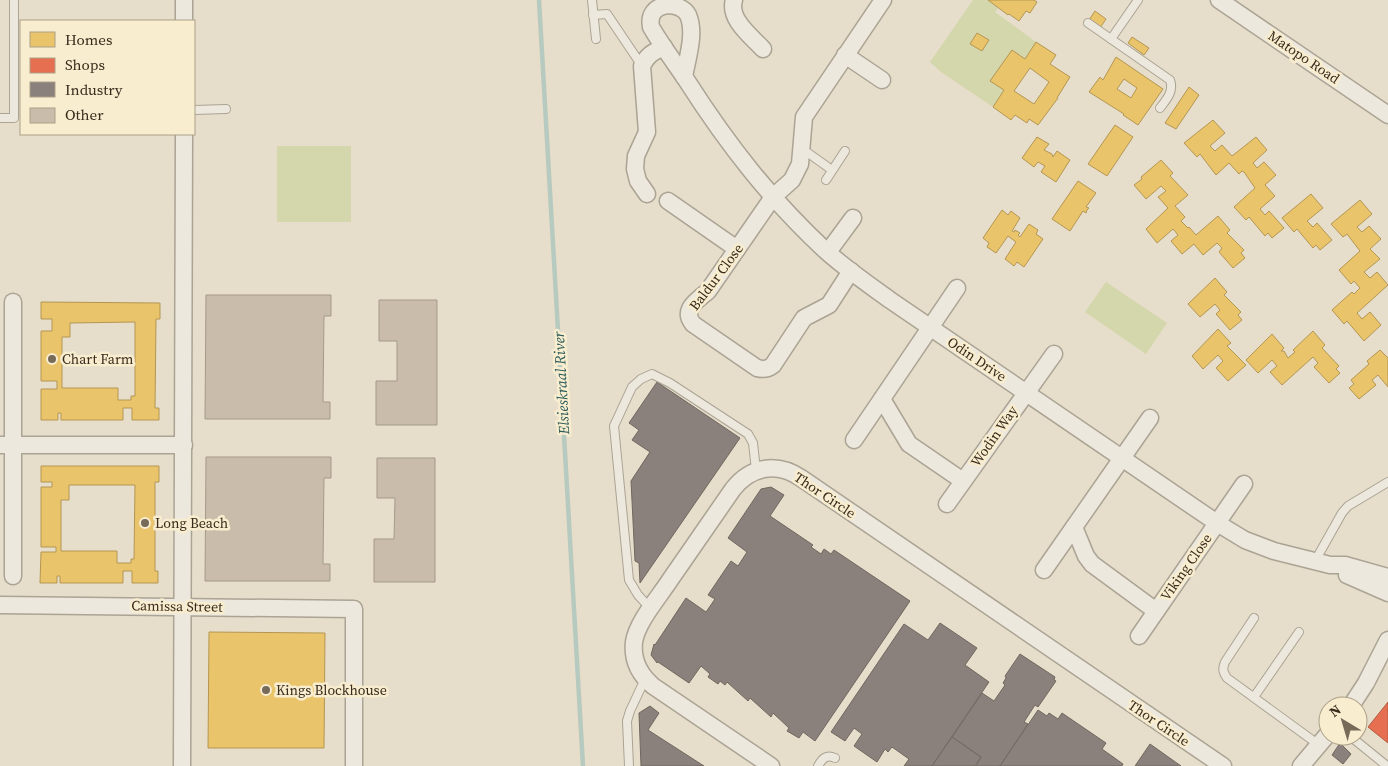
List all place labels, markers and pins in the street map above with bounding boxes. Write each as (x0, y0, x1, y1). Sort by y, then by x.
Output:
place label: Chart Farm (62, 349, 134, 369)
marker: Chart Farm (46, 353, 58, 365)
place label: Long Beach (155, 513, 228, 533)
marker: Long Beach (139, 517, 151, 529)
place label: Kings Blockhouse (276, 680, 387, 700)
marker: Kings Blockhouse (260, 684, 272, 696)

